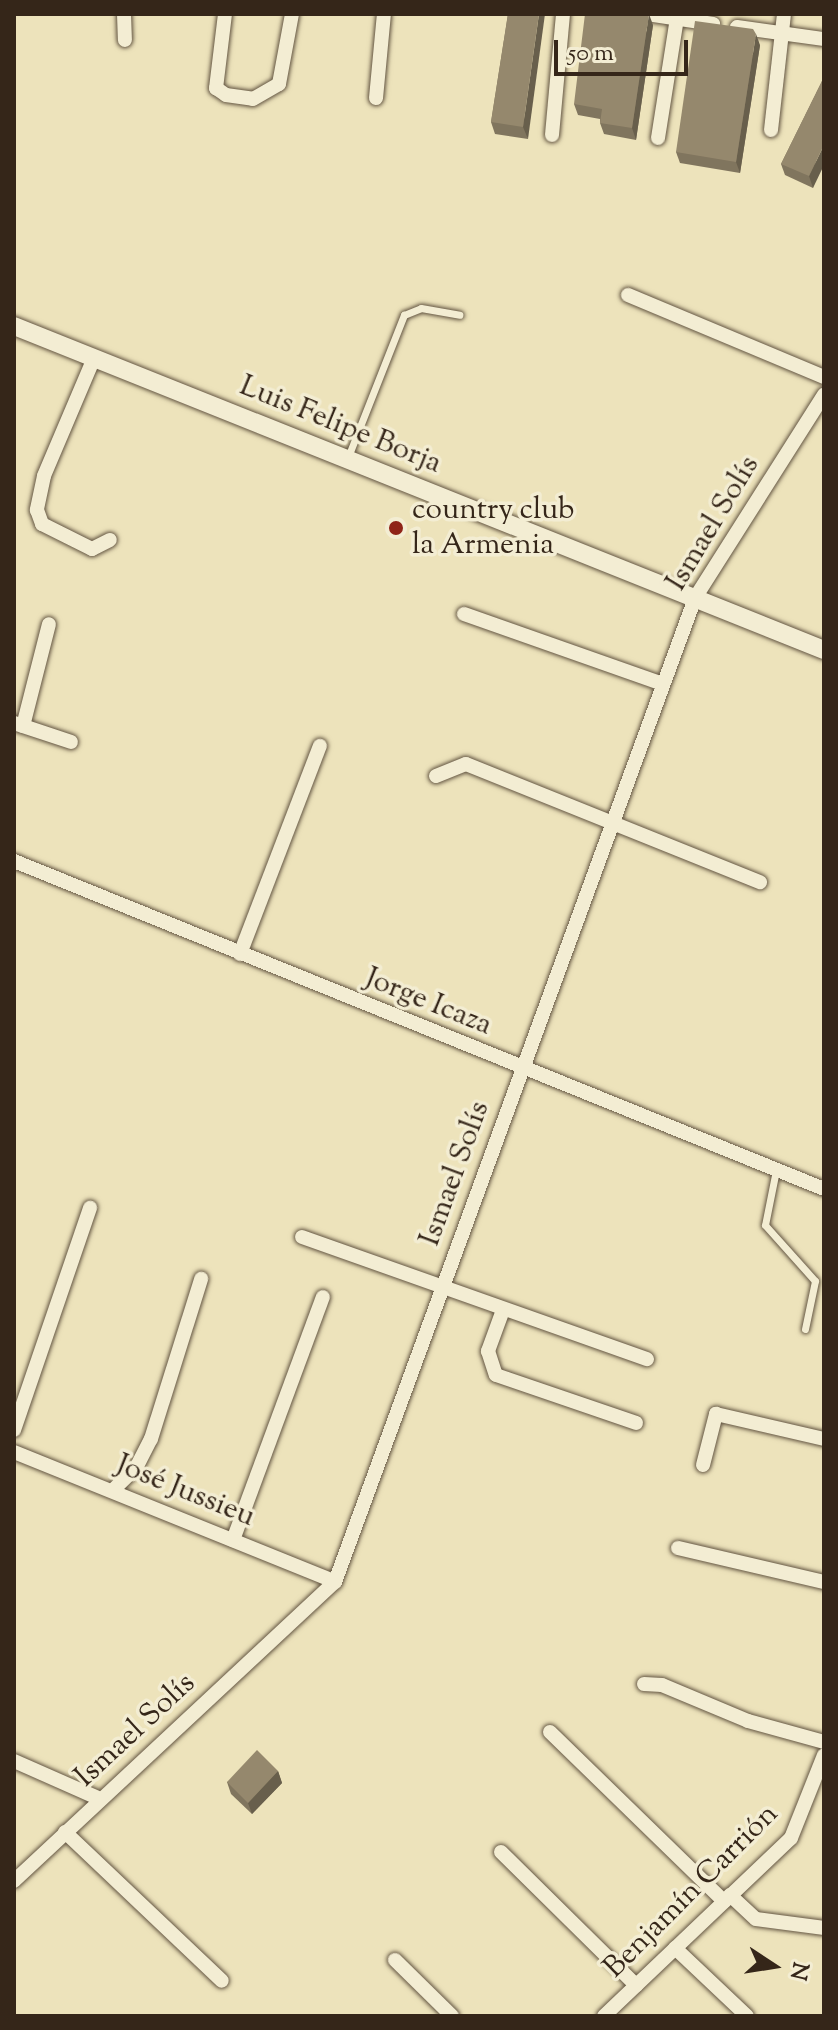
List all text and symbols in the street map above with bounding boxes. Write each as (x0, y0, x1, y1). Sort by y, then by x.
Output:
scale bar (558, 24, 692, 74)
text: 50 m (568, 37, 614, 71)
street label: Luis Felipe Borja (234, 369, 446, 483)
street label: Ismael Solís (660, 450, 768, 598)
place label: country club la Armenia (412, 493, 574, 564)
marker: country club la Armenia (387, 519, 405, 537)
street label: Jorge Icaza (359, 961, 497, 1045)
street label: Ismael Solís (413, 1097, 499, 1251)
street label: José Jussieu (110, 1448, 260, 1536)
street label: Ismael Solís (68, 1666, 204, 1796)
street label: Benjamín Carrión (597, 1797, 787, 1987)
north arrow (734, 1926, 814, 2006)
text: N (780, 1959, 815, 1983)

